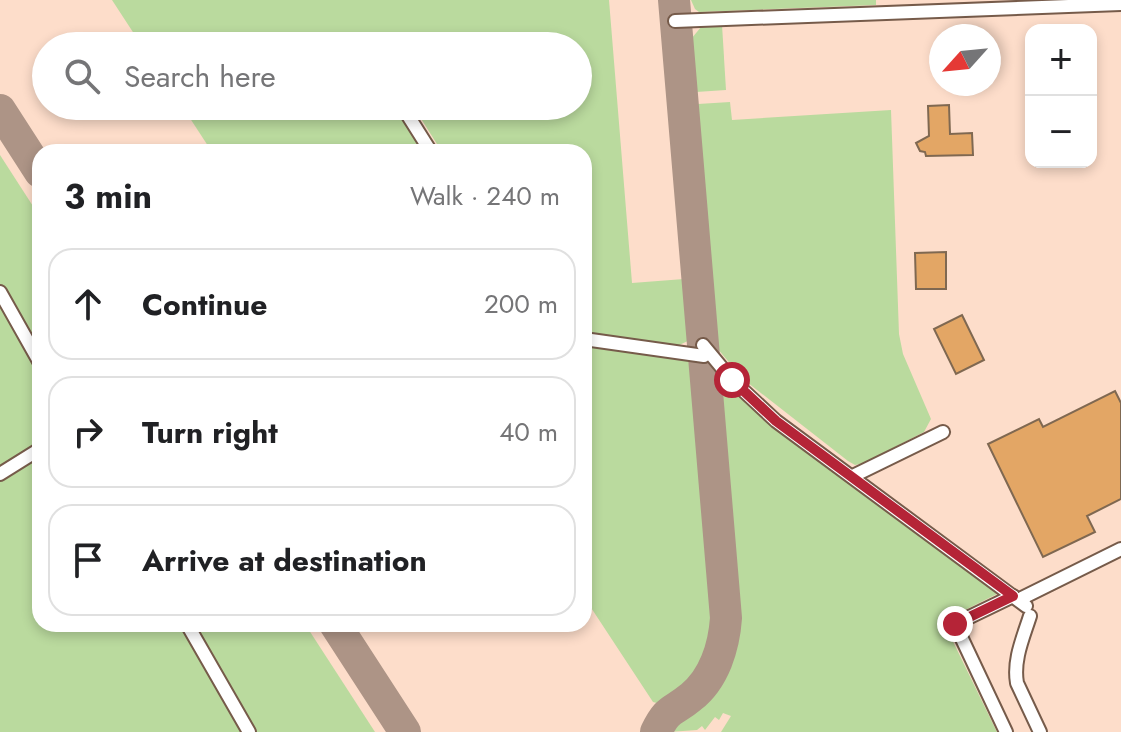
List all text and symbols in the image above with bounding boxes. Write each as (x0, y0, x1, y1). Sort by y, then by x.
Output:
north arrow (929, 24, 1001, 96)
map controls (1025, 24, 1097, 168)
button: + (1025, 24, 1097, 96)
search box (32, 32, 592, 120)
icon: search (60, 54, 104, 98)
text: Search here (124, 55, 276, 98)
button: − (1025, 96, 1097, 168)
text: 3 min (64, 172, 152, 221)
text: Walk · 240 m (410, 177, 560, 215)
icon: ahead (66, 282, 110, 326)
text: Continue (142, 283, 268, 326)
text: 200 m (484, 285, 558, 323)
route start (714, 362, 750, 398)
icon: right (66, 410, 110, 454)
text: Turn right (142, 411, 278, 454)
text: 40 m (499, 413, 558, 451)
icon: arrive (66, 538, 110, 582)
text: Arrive at destination (142, 539, 427, 582)
route end (937, 606, 973, 642)

